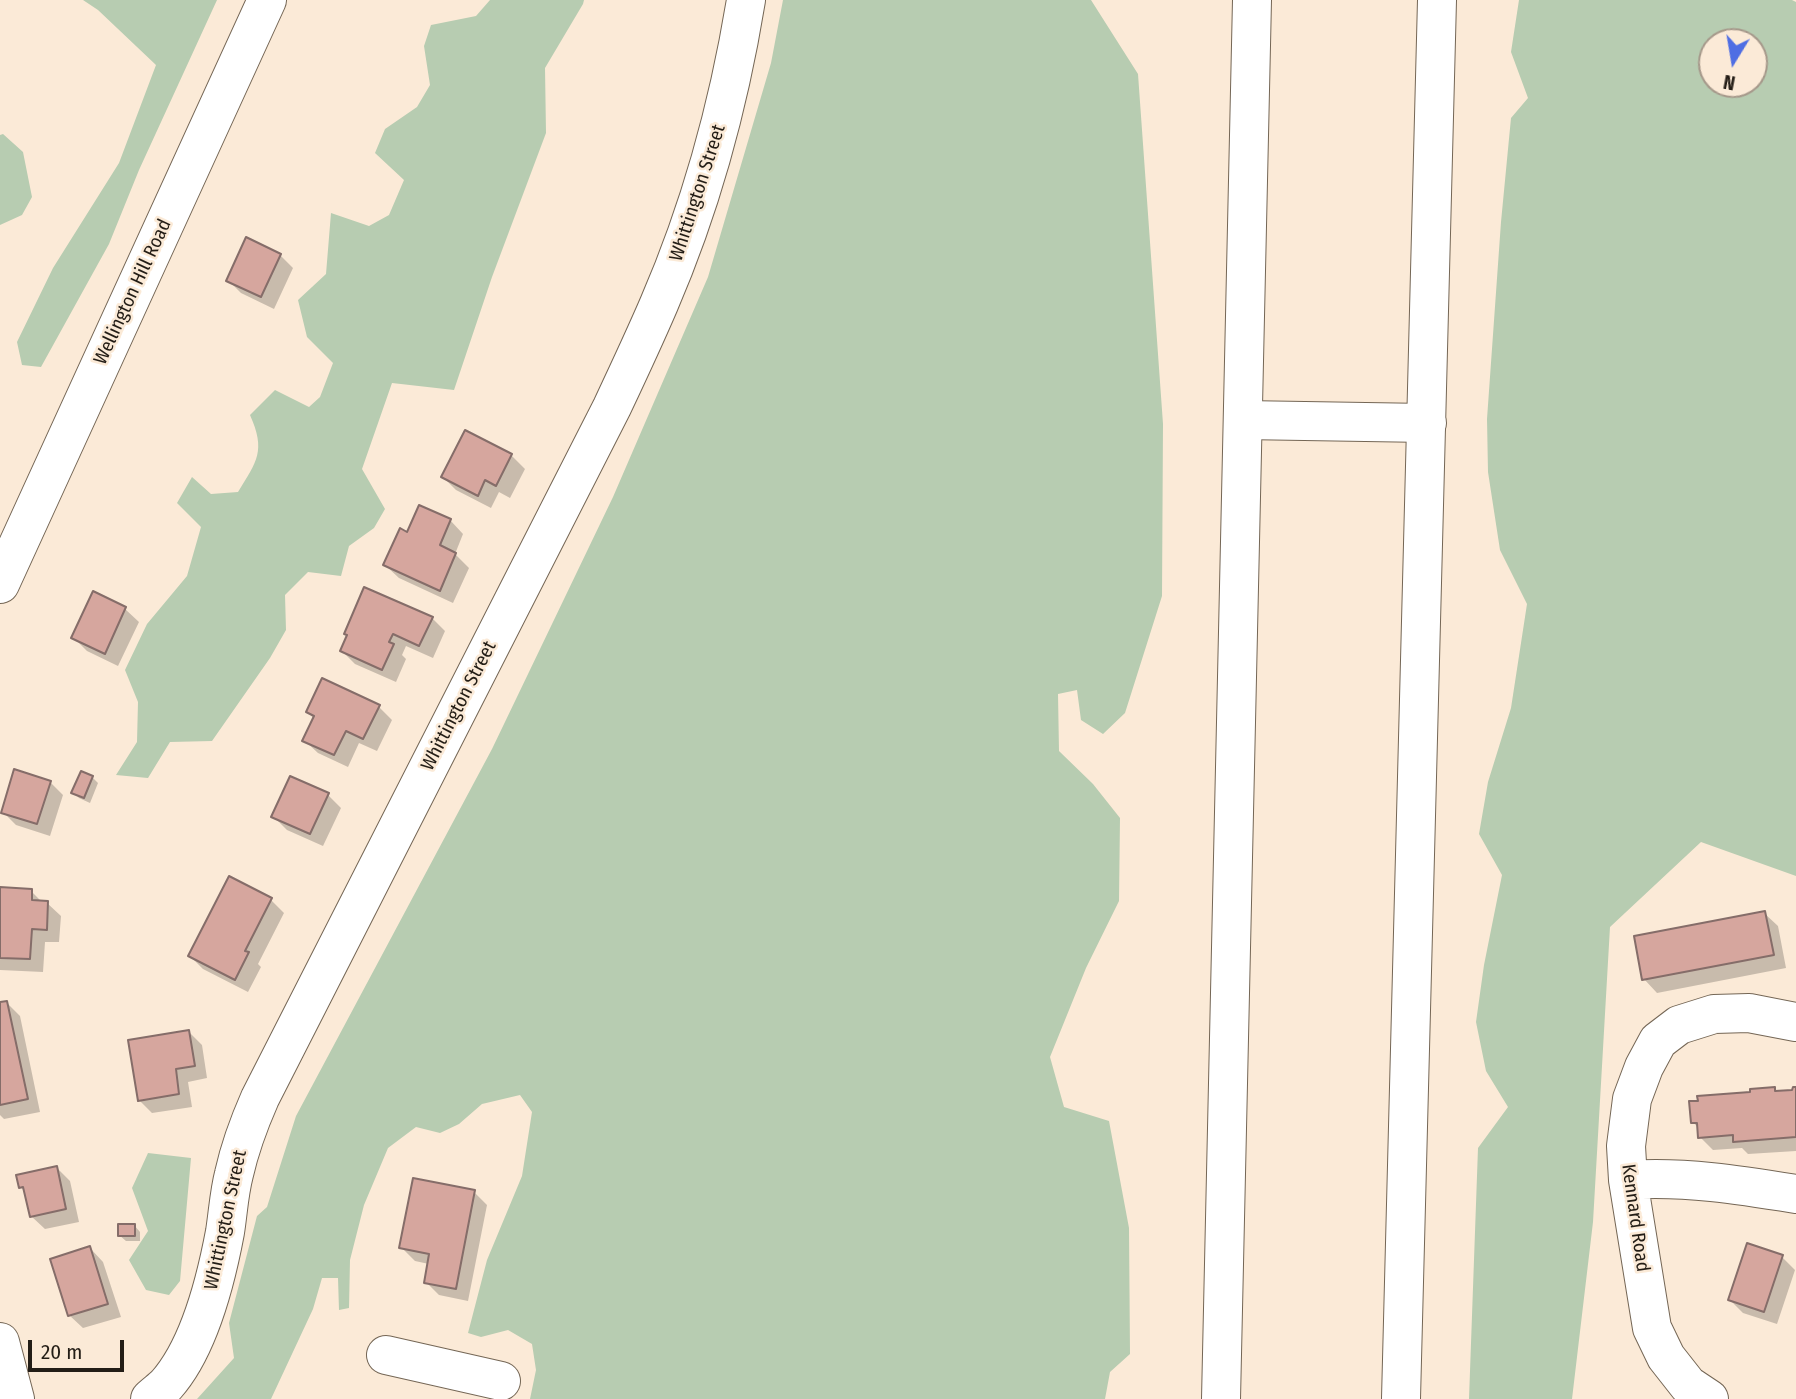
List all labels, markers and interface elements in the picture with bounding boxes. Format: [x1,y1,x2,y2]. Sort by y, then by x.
north arrow [1698,28,1768,98]
text: N [1722,70,1737,95]
street label: Whittington Street [665,122,731,264]
street label: Wellington Hill Road [89,216,177,368]
street label: Whittington Street [417,637,501,775]
street label: Whittington Street [200,1148,252,1292]
street label: Kennard Road [1616,1163,1654,1273]
scale bar [32,1326,128,1370]
text: 20 m [41,1339,82,1365]

